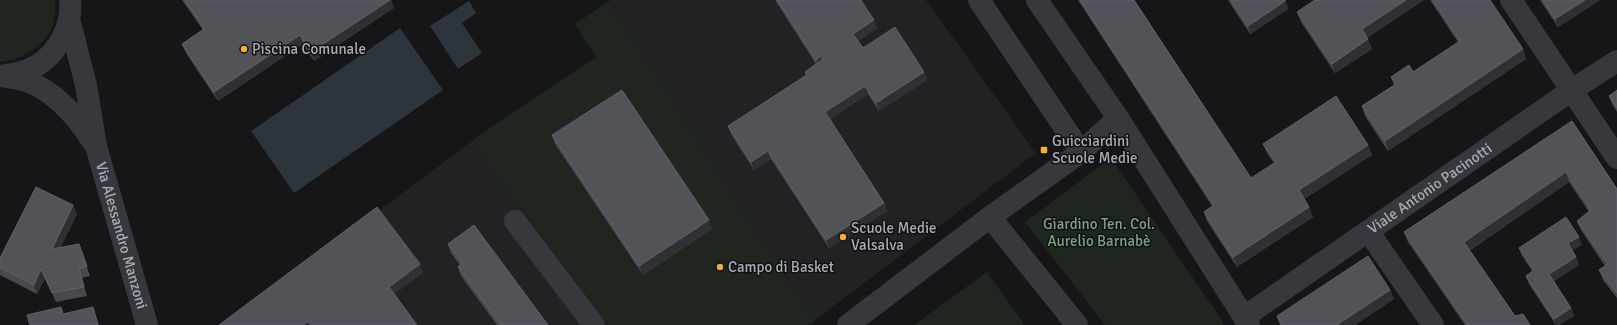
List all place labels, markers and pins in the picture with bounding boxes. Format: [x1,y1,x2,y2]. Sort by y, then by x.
place label: Piscina Comunale [252,40,366,58]
marker: Piscina Comunale [239,44,249,54]
place label: Guicciardini Scuole Medie [1052,132,1138,167]
marker: Guicciardini Scuole Medie [1039,145,1049,155]
place label: Scuole Medie Valsalva [851,219,937,254]
marker: Scuole Medie Valsalva [838,232,848,242]
place label: Campo di Basket [728,258,834,276]
marker: Campo di Basket [715,262,725,272]

